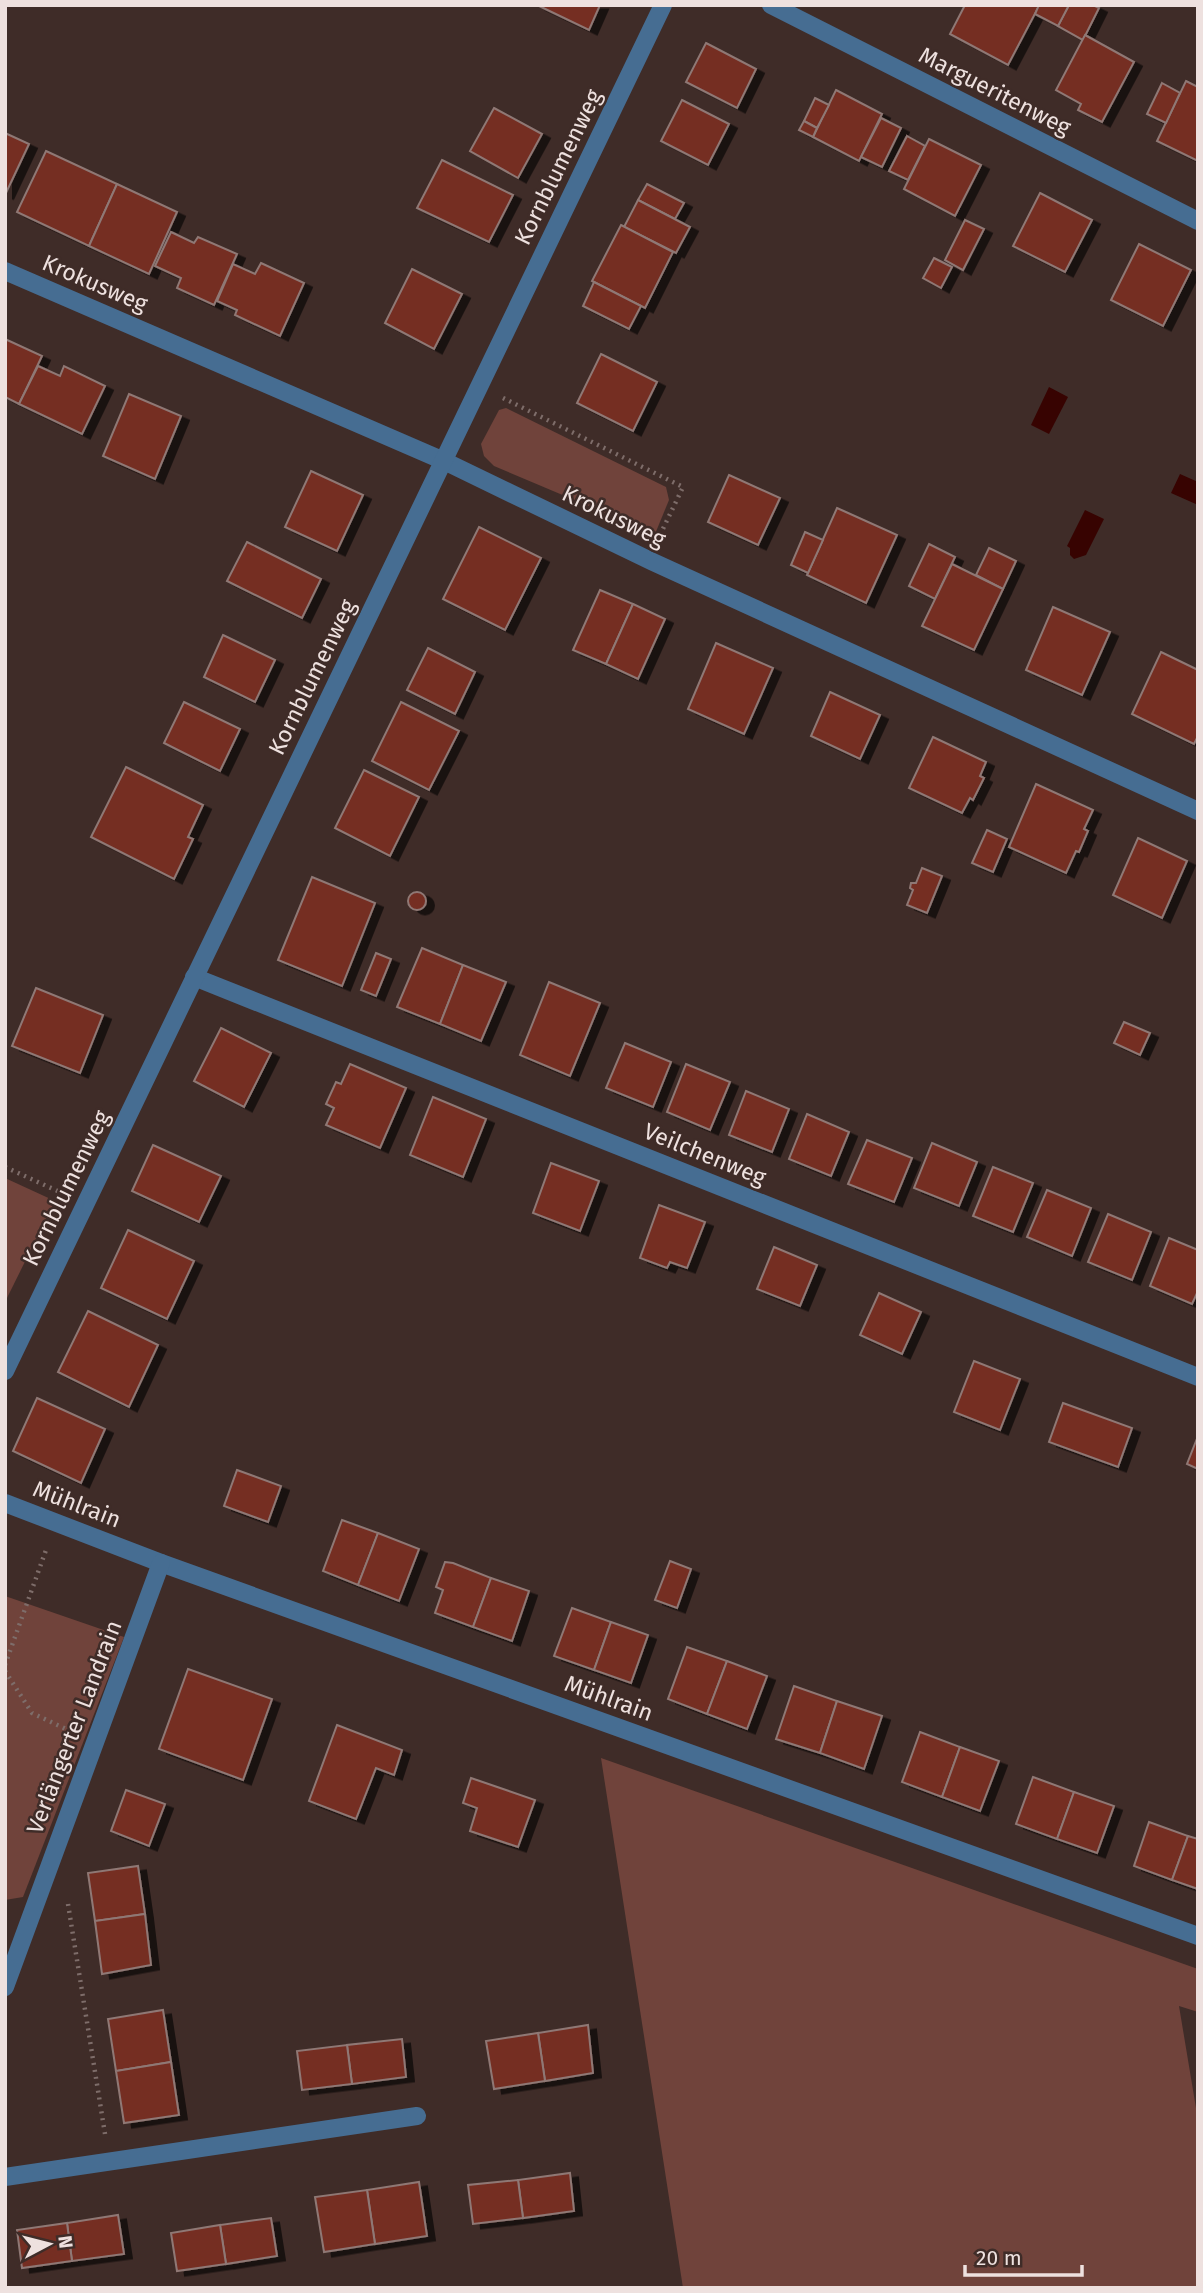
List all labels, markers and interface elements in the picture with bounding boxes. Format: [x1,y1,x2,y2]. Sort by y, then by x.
street label: Margueritenweg [914,41,1076,141]
street label: Kornblumenweg [508,85,608,249]
street label: Krokusweg [38,248,152,318]
street label: Krokusweg [558,479,670,553]
street label: Kornblumenweg [262,595,362,759]
street label: Kornblumenweg [16,1106,116,1270]
street label: Veilchenweg [640,1117,770,1191]
street label: Mühlrain [29,1474,125,1534]
street label: Verlängerter Landrain [20,1616,128,1838]
street label: Mühlrain [561,1669,657,1727]
north arrow [14,2209,84,2279]
text: N [53,2234,78,2250]
scale bar [965,2234,1082,2278]
text: 20 m [976,2245,1022,2271]

